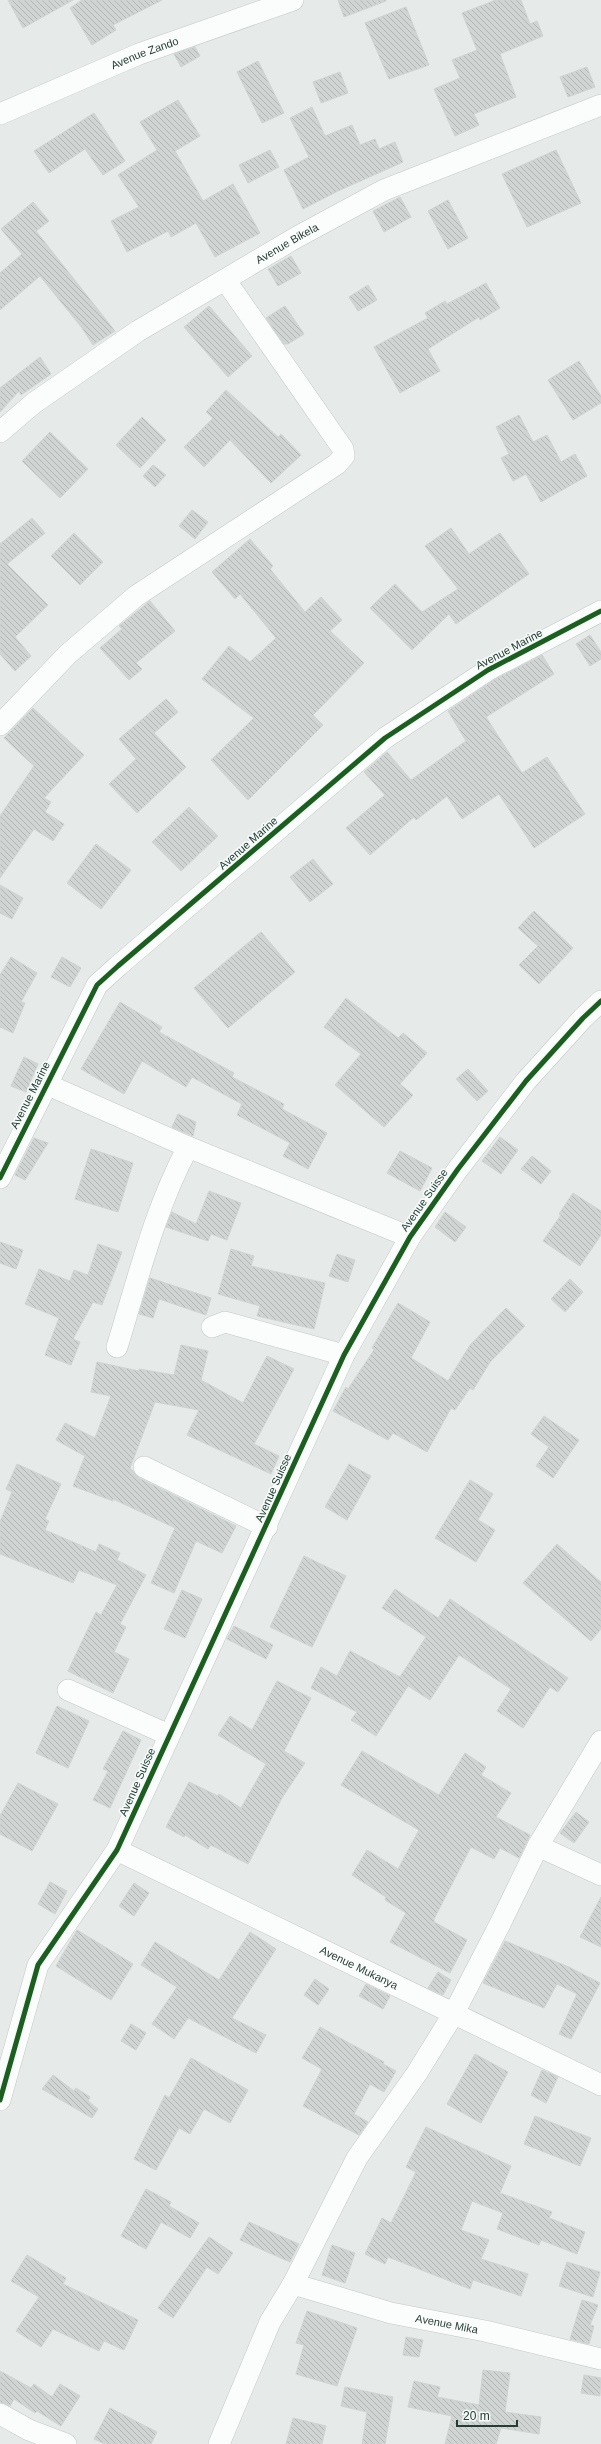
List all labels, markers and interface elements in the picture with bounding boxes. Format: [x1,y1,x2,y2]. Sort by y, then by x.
street label: Avenue Zando [109,35,180,71]
street label: Avenue Bikela [253,220,321,266]
street label: Avenue Marine [474,626,544,672]
street label: Avenue Marine [216,814,280,872]
street label: Avenue Marine [8,1059,52,1131]
street label: Avenue Suisse [398,1167,450,1233]
street label: Avenue Suisse [253,1452,293,1524]
street label: Avenue Suisse [117,1746,157,1818]
street label: Avenue Mukanya [318,1944,401,1992]
street label: Avenue Mika [414,2312,480,2336]
scale bar [457,2402,517,2428]
text: 20 m [463,2409,490,2423]

